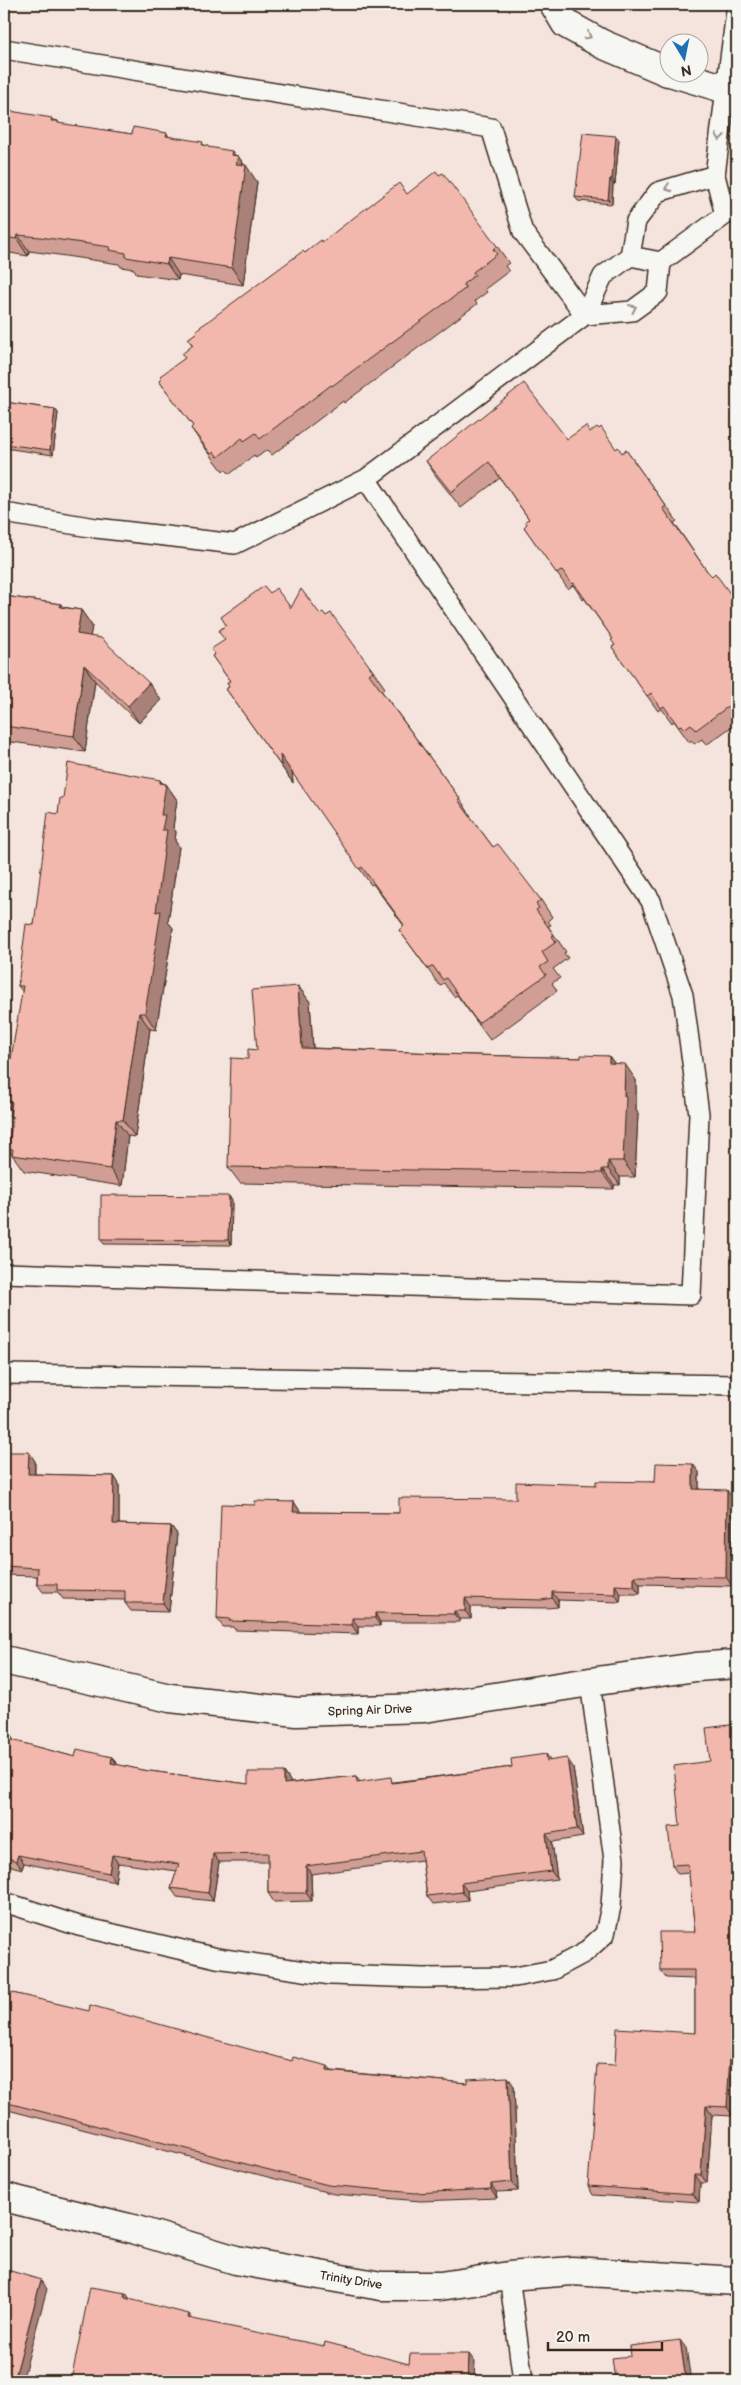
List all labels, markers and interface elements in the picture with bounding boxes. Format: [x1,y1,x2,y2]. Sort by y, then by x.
one-way arrow [583,30,592,40]
north arrow [658,32,708,82]
text: N [680,61,693,80]
one-way arrow [715,134,726,142]
one-way arrow [665,182,673,192]
one-way arrow [628,304,637,315]
street label: Spring Air Drive [328,1702,412,1719]
street label: Trinity Drive [319,2268,383,2293]
scale bar [548,2320,662,2352]
text: 20 m [556,2328,590,2347]

